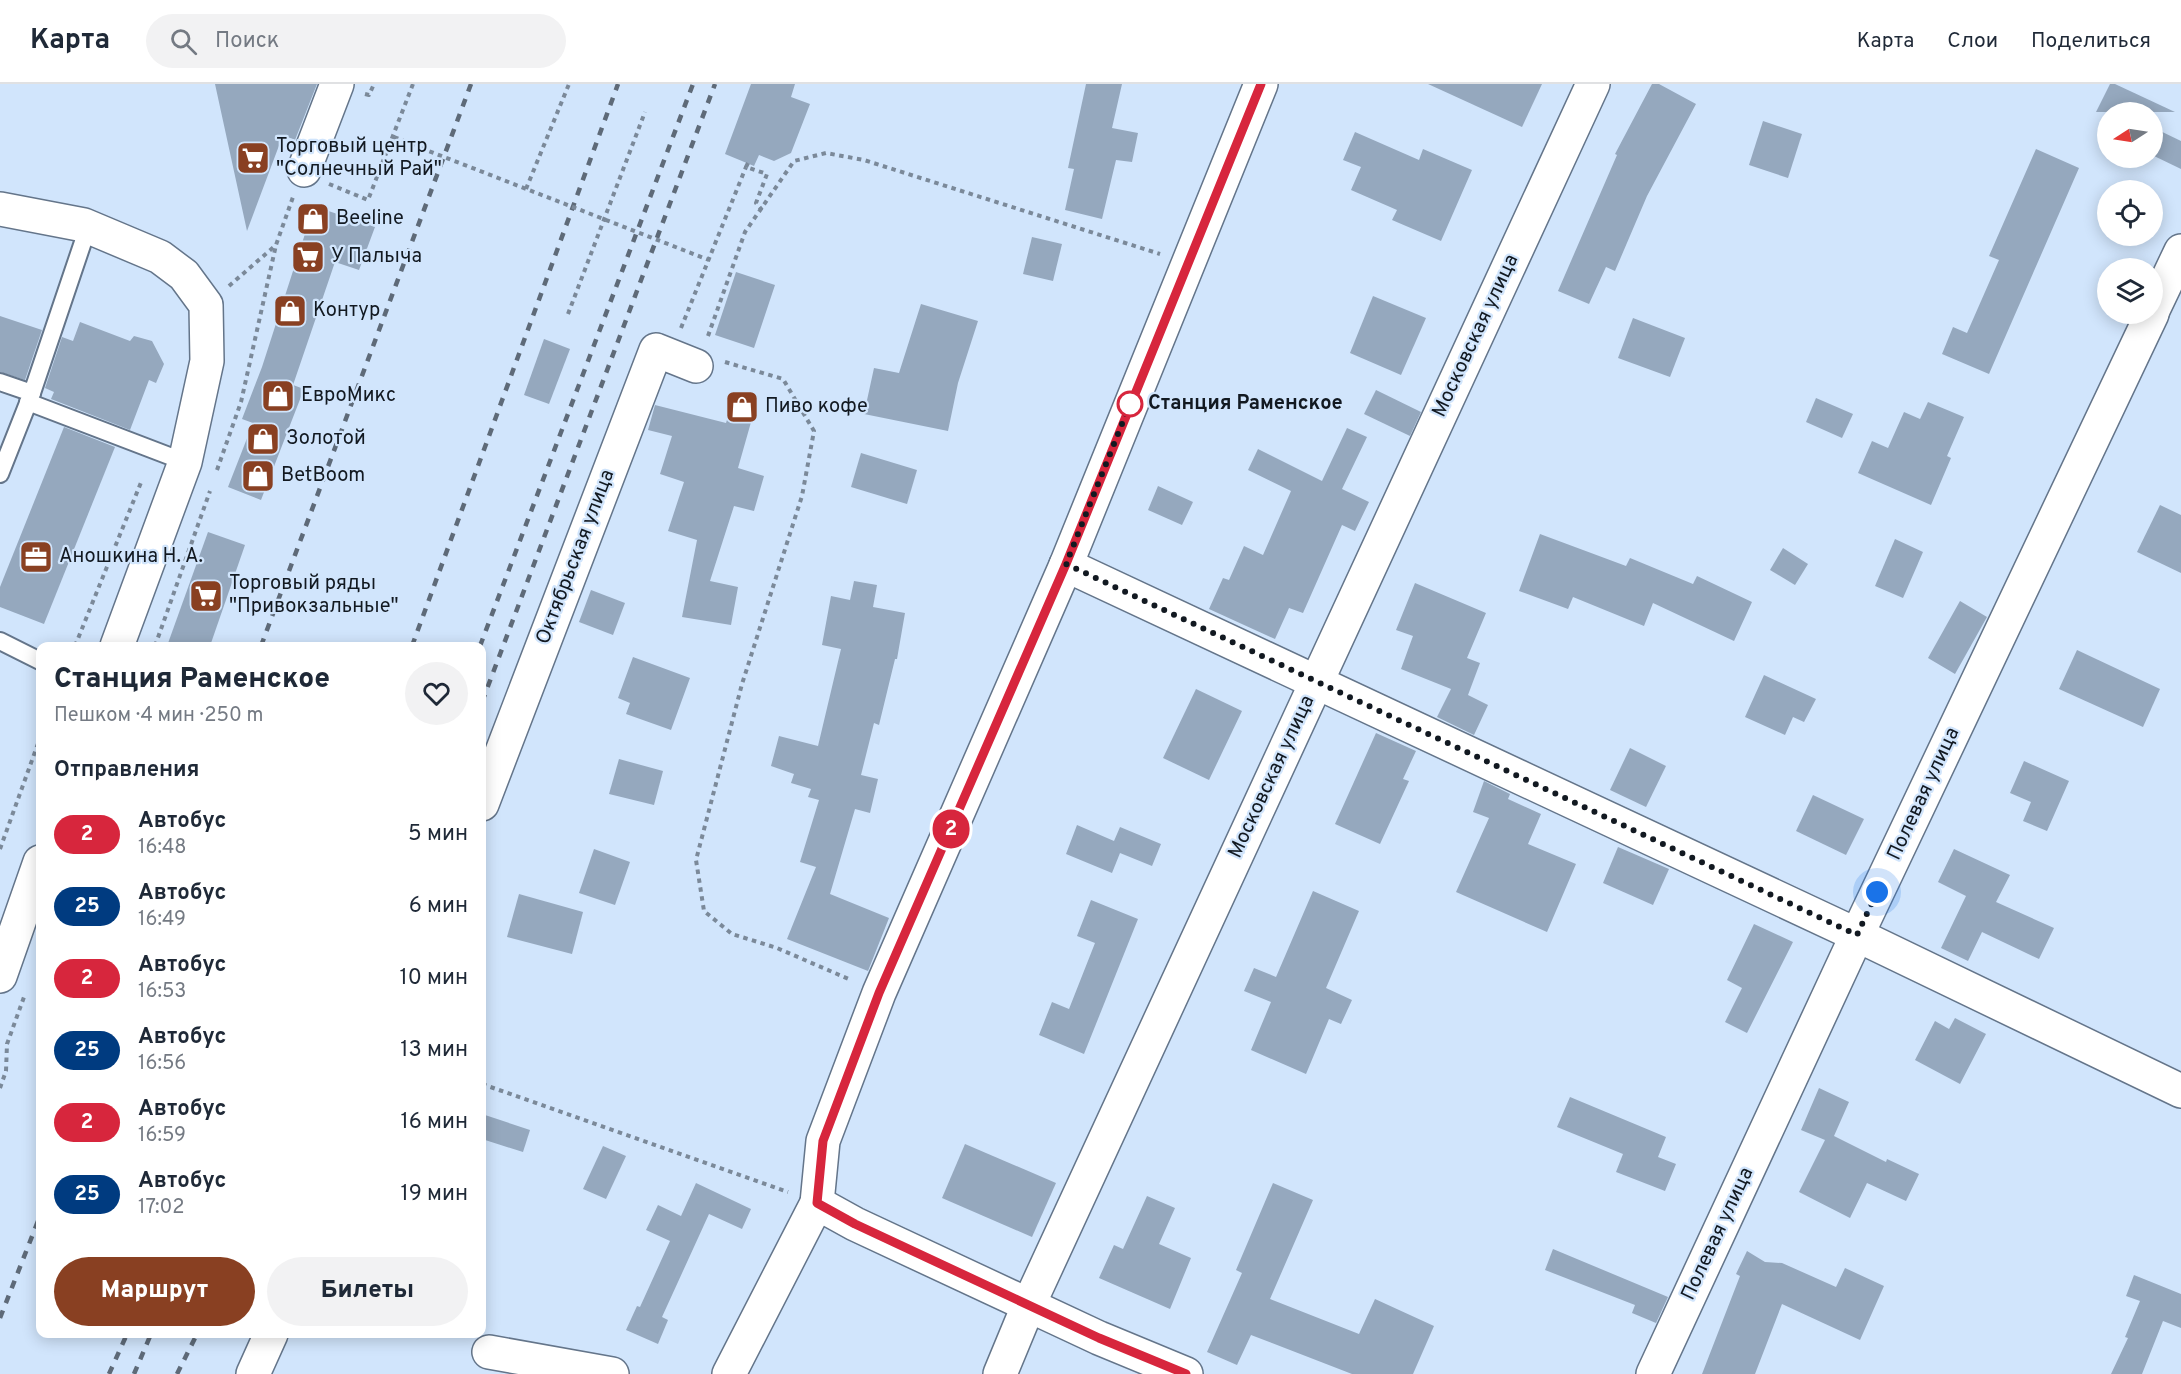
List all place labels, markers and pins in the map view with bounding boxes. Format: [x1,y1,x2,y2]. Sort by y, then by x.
place label: Торговый центр "Солнечный Рай" [276,134,442,183]
supermarket icon: Торговый центр "Солнечный Рай" [235,140,271,176]
shop icon: Beeline [295,201,331,237]
place label: Beeline [336,206,404,232]
supermarket icon: У Палыча [290,239,326,275]
place label: У Палыча [331,244,422,270]
shop icon: Контур [272,293,308,329]
place label: Контур [313,298,380,324]
shop icon: ЕвроМикс [260,378,296,414]
place label: ЕвроМикс [301,383,396,409]
shop icon: Пиво кофе [724,389,760,425]
marker: Станция Раменское [1117,391,1143,417]
place label: Станция Раменское [1148,391,1343,417]
place label: Пиво кофе [765,394,868,420]
shop icon: Золотой [245,421,281,457]
place label: Золотой [286,426,366,452]
shop icon: BetBoom [240,458,276,494]
place label: BetBoom [281,463,365,489]
office icon: Аношкина Н. А. [18,539,54,575]
place label: Аношкина Н. А. [59,544,203,570]
place label: Торговый ряды "Привокзальные" [229,571,399,620]
supermarket icon: Торговый ряды "Привокзальные" [188,578,224,614]

